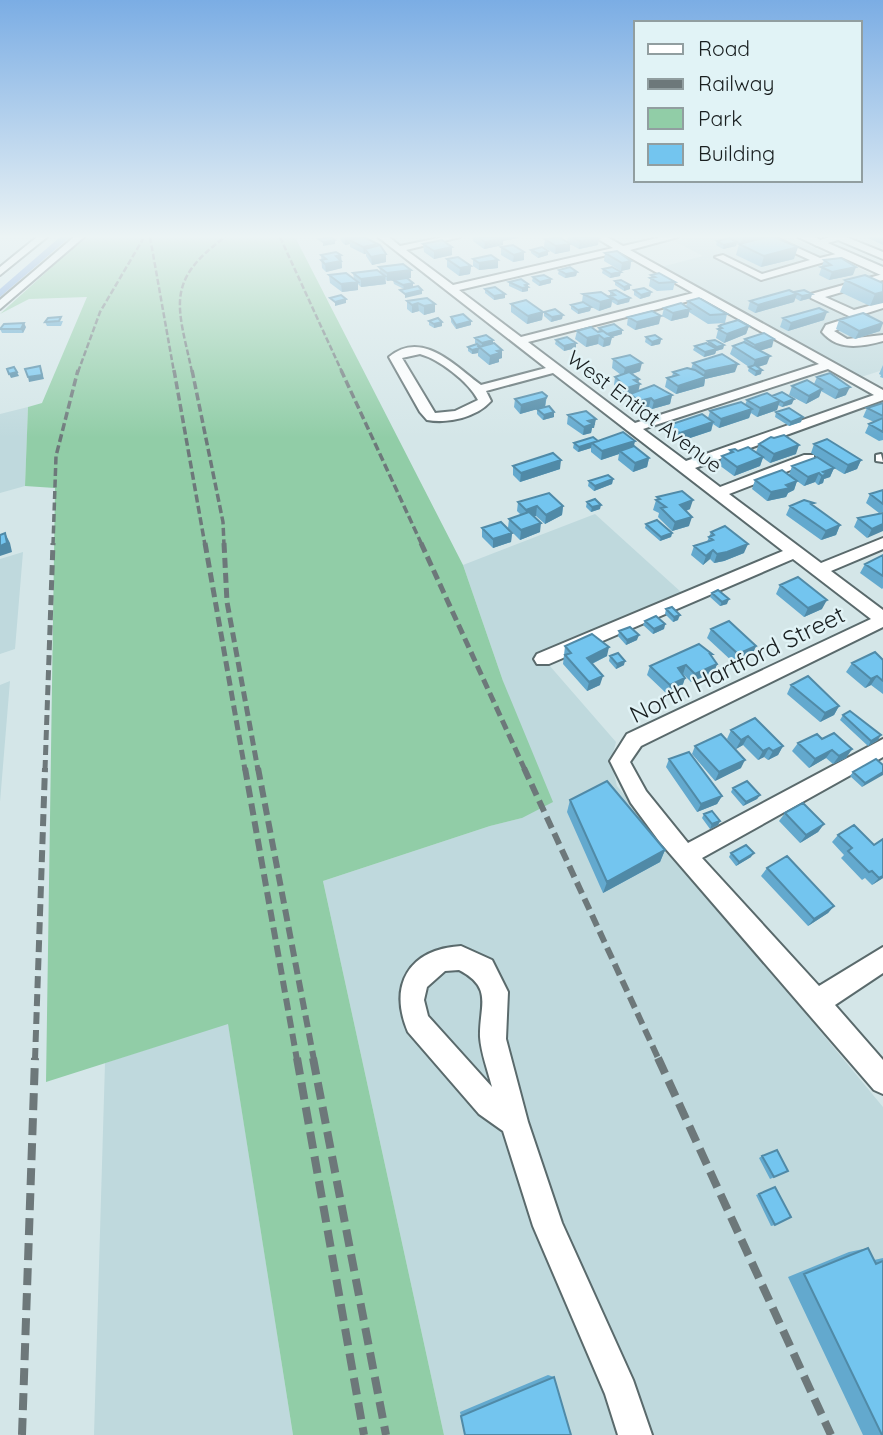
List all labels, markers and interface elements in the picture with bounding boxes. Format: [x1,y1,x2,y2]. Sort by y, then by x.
legend [634,21,862,182]
text: Road [698,35,750,61]
text: Railway [698,70,774,96]
text: Park [698,105,742,131]
text: Building [698,140,775,166]
street label: West Entiat Avenue [562,344,728,478]
street label: North Hartford Street [624,599,850,729]

